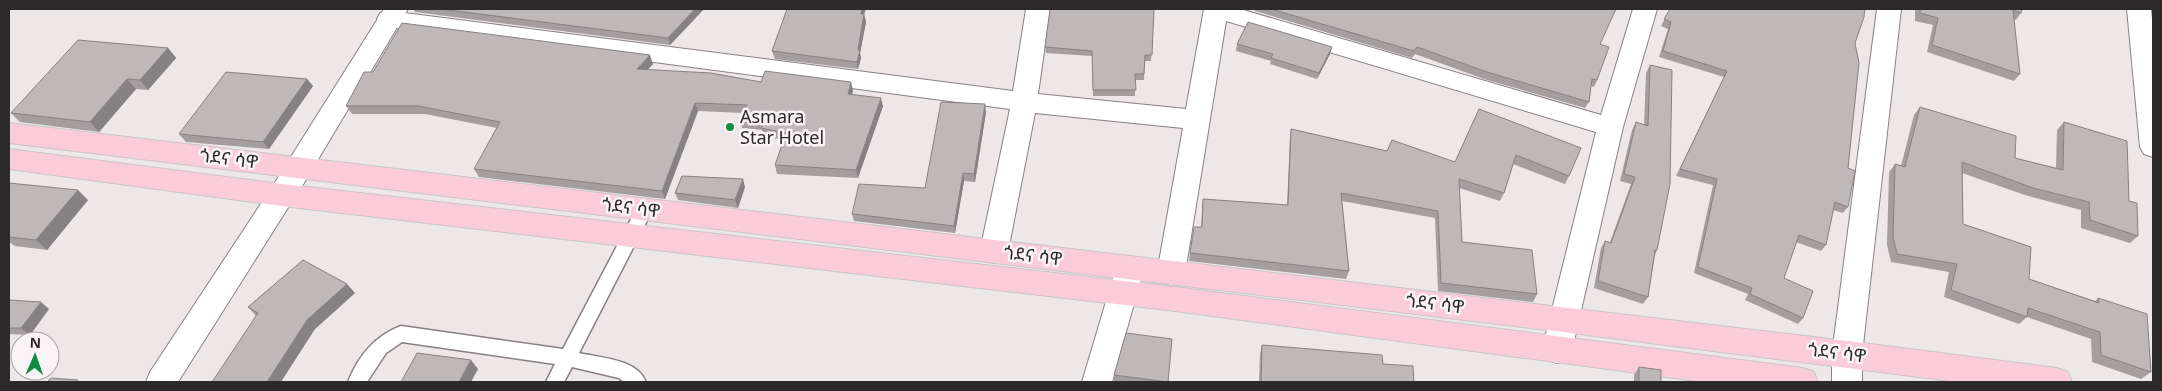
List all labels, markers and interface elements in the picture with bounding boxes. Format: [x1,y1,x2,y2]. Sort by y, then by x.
place label: Asmara Star Hotel [740,104,824,149]
marker: Asmara Star Hotel [724,121,736,133]
street label: ጎደና ሳዋ [199,143,260,173]
street label: ጎደና ሳዋ [601,192,662,222]
street label: ጎደና ሳዋ [1003,240,1064,270]
street label: ጎደና ሳዋ [1405,288,1466,318]
north arrow [10,331,60,381]
text: N [29,333,41,352]
street label: ጎደና ሳዋ [1807,337,1868,367]

